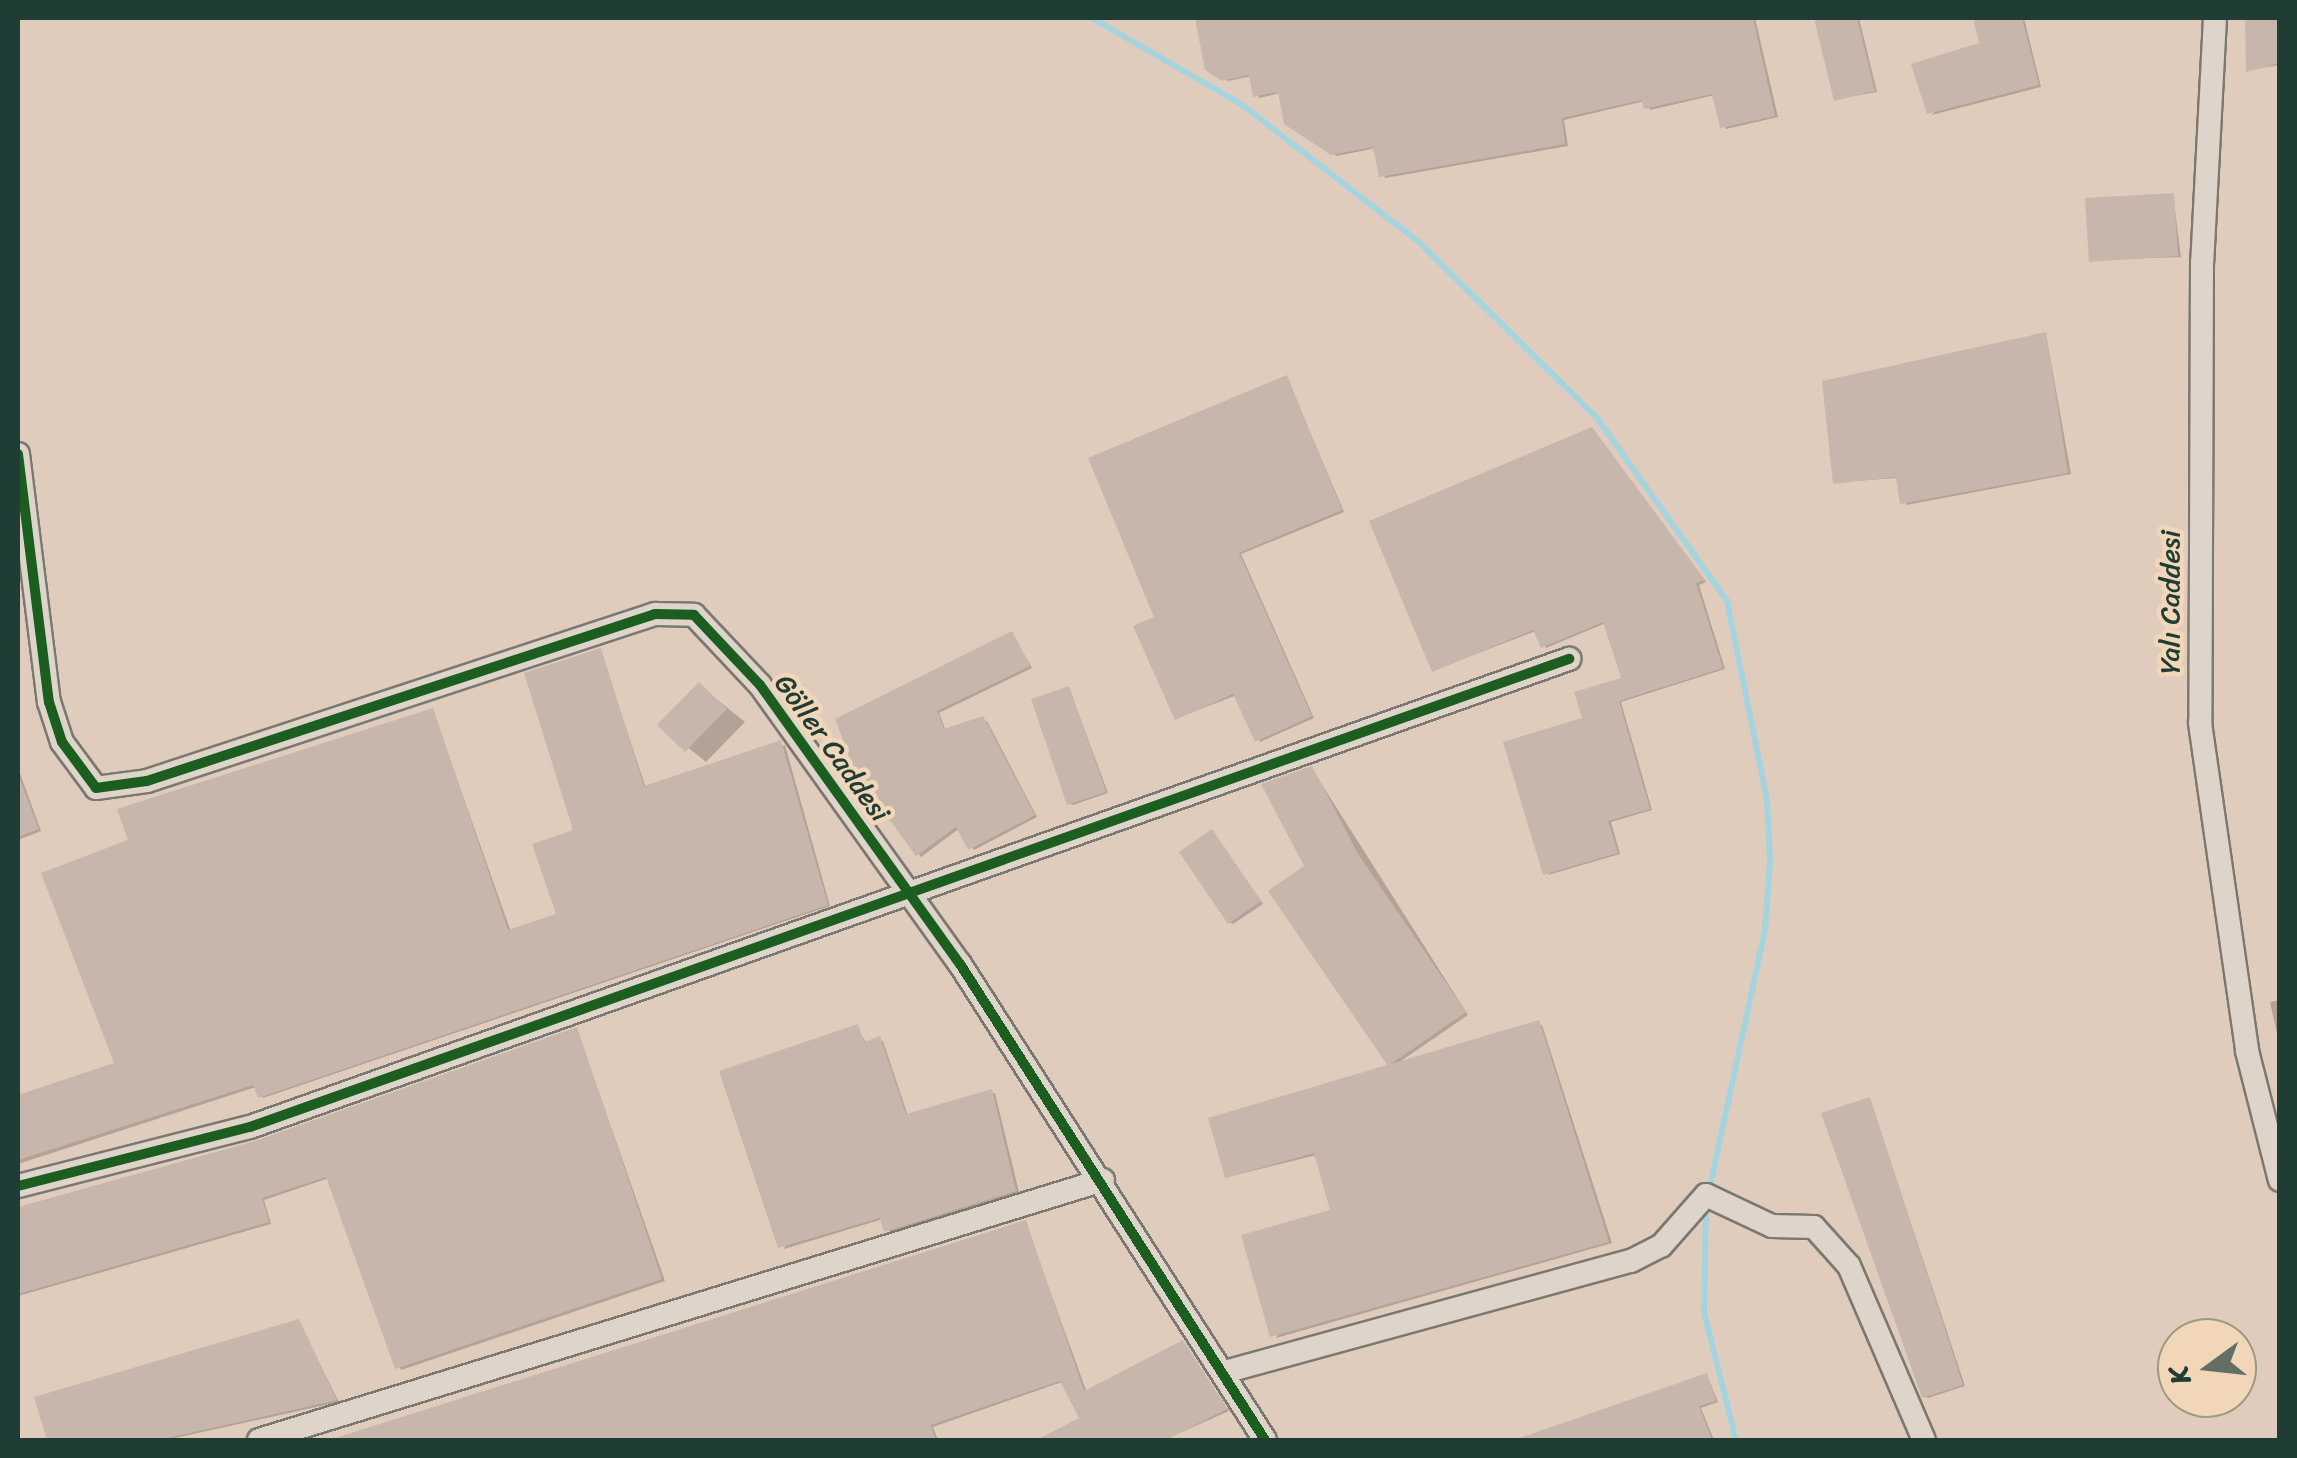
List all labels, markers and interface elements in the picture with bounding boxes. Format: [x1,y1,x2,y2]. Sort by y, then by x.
street label: Yalı Caddesi [2153,530,2187,674]
street label: Göller Caddesi [767,667,897,829]
north arrow [2157,1318,2257,1418]
text: K [2154,1361,2205,1390]

